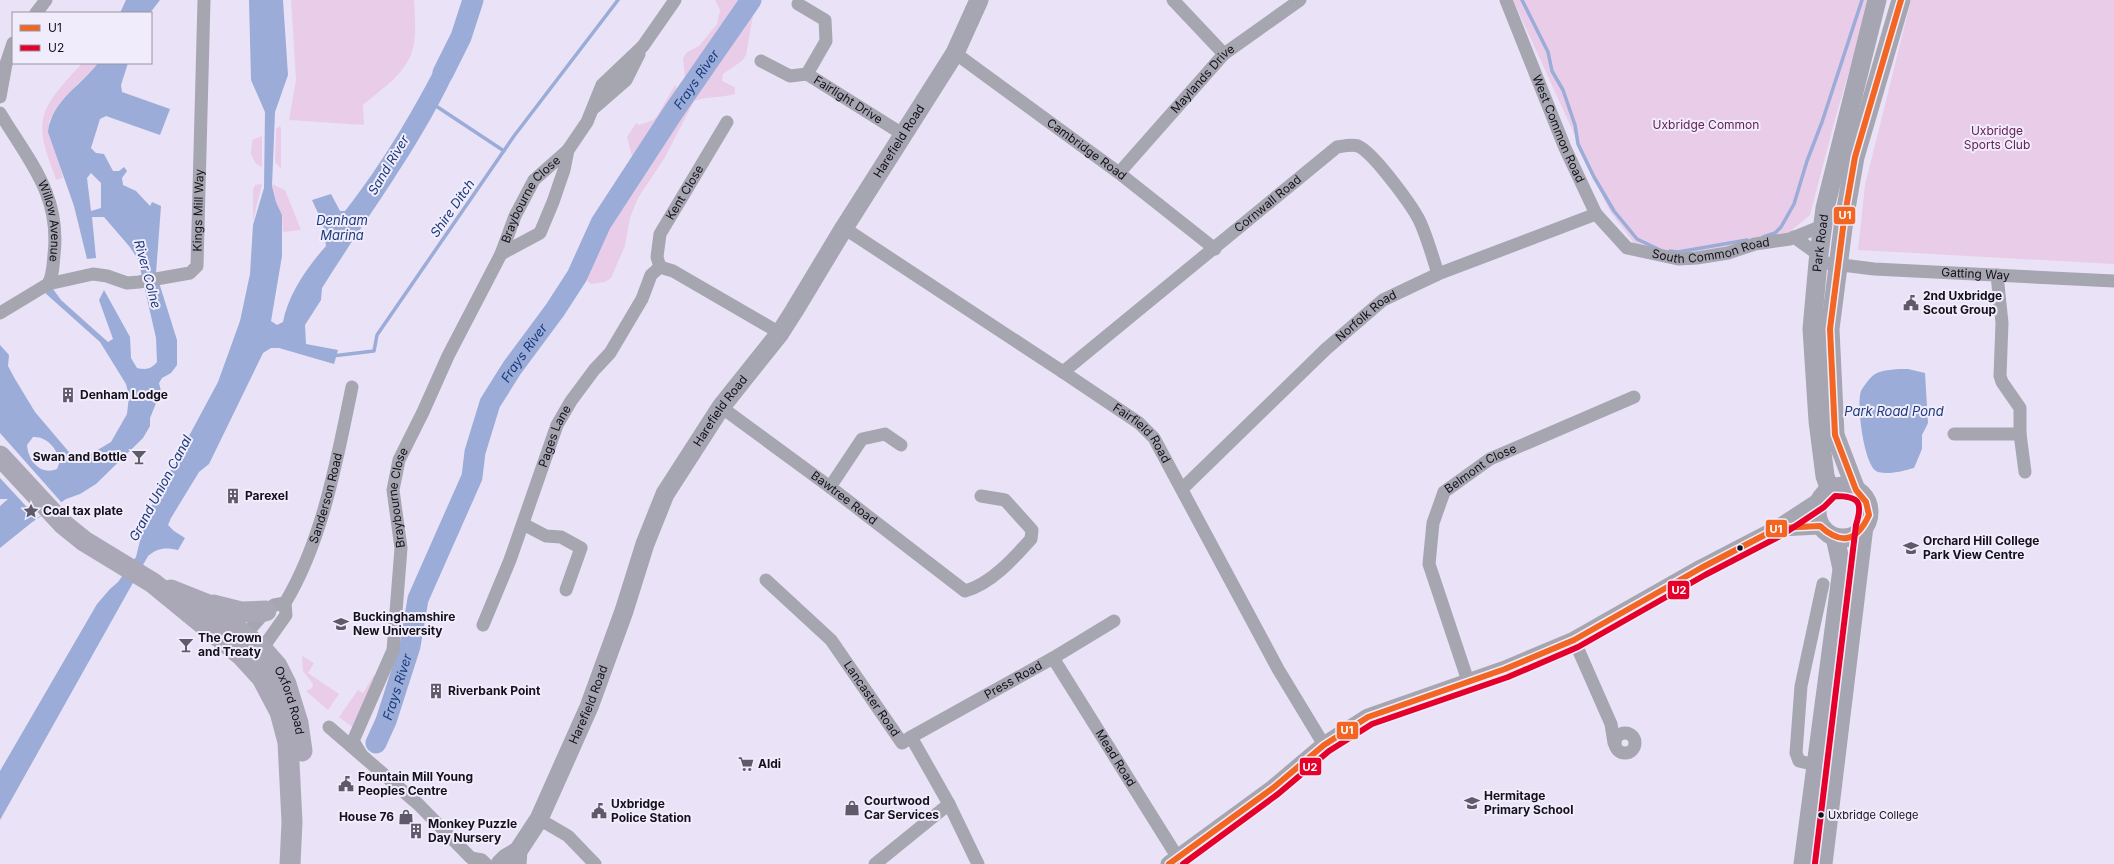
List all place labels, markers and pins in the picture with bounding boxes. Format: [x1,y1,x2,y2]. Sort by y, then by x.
place label: 2nd Uxbridge Scout Group [1923,288,2002,317]
public building icon: 2nd Uxbridge Scout Group [1902,294,1920,312]
building icon: Denham Lodge [59,386,77,404]
place label: Denham Lodge [80,387,168,402]
bar icon: Swan and Bottle [130,448,148,466]
place label: Swan and Bottle [33,449,127,464]
building icon: Parexel [224,487,242,505]
place label: Parexel [245,488,288,503]
place icon: Coal tax plate [22,502,40,520]
place label: Coal tax plate [43,503,123,518]
place label: Orchard Hill College Park View Centre [1923,533,2040,562]
school or university icon: Orchard Hill College Park View Centre [1902,539,1920,557]
unlabelled marker [1735,543,1745,553]
place label: Buckinghamshire New University [353,609,455,638]
school or university icon: Buckinghamshire New University [332,615,350,633]
place label: The Crown and Treaty [198,630,262,659]
bar icon: The Crown and Treaty [177,636,195,654]
building icon: Riverbank Point [427,682,445,700]
place label: Riverbank Point [448,683,541,698]
supermarket icon: Aldi [737,755,755,773]
place label: Aldi [758,756,781,771]
place label: Fountain Mill Young Peoples Centre [358,769,473,798]
public building icon: Fountain Mill Young Peoples Centre [337,775,355,793]
place label: Hermitage Primary School [1484,788,1573,817]
place label: Courtwood Car Services [864,793,939,822]
school or university icon: Hermitage Primary School [1463,794,1481,812]
place label: Uxbridge Police Station [611,796,691,825]
shop icon: Courtwood Car Services [843,799,861,817]
public building icon: Uxbridge Police Station [590,802,608,820]
shop icon: House 76 [397,808,415,826]
place label: Uxbridge College [1828,808,1918,822]
place label: House 76 [339,809,394,824]
marker: Uxbridge College [1816,810,1826,820]
place label: Monkey Puzzle Day Nursery [428,816,517,845]
building icon: Monkey Puzzle Day Nursery [407,822,425,840]

